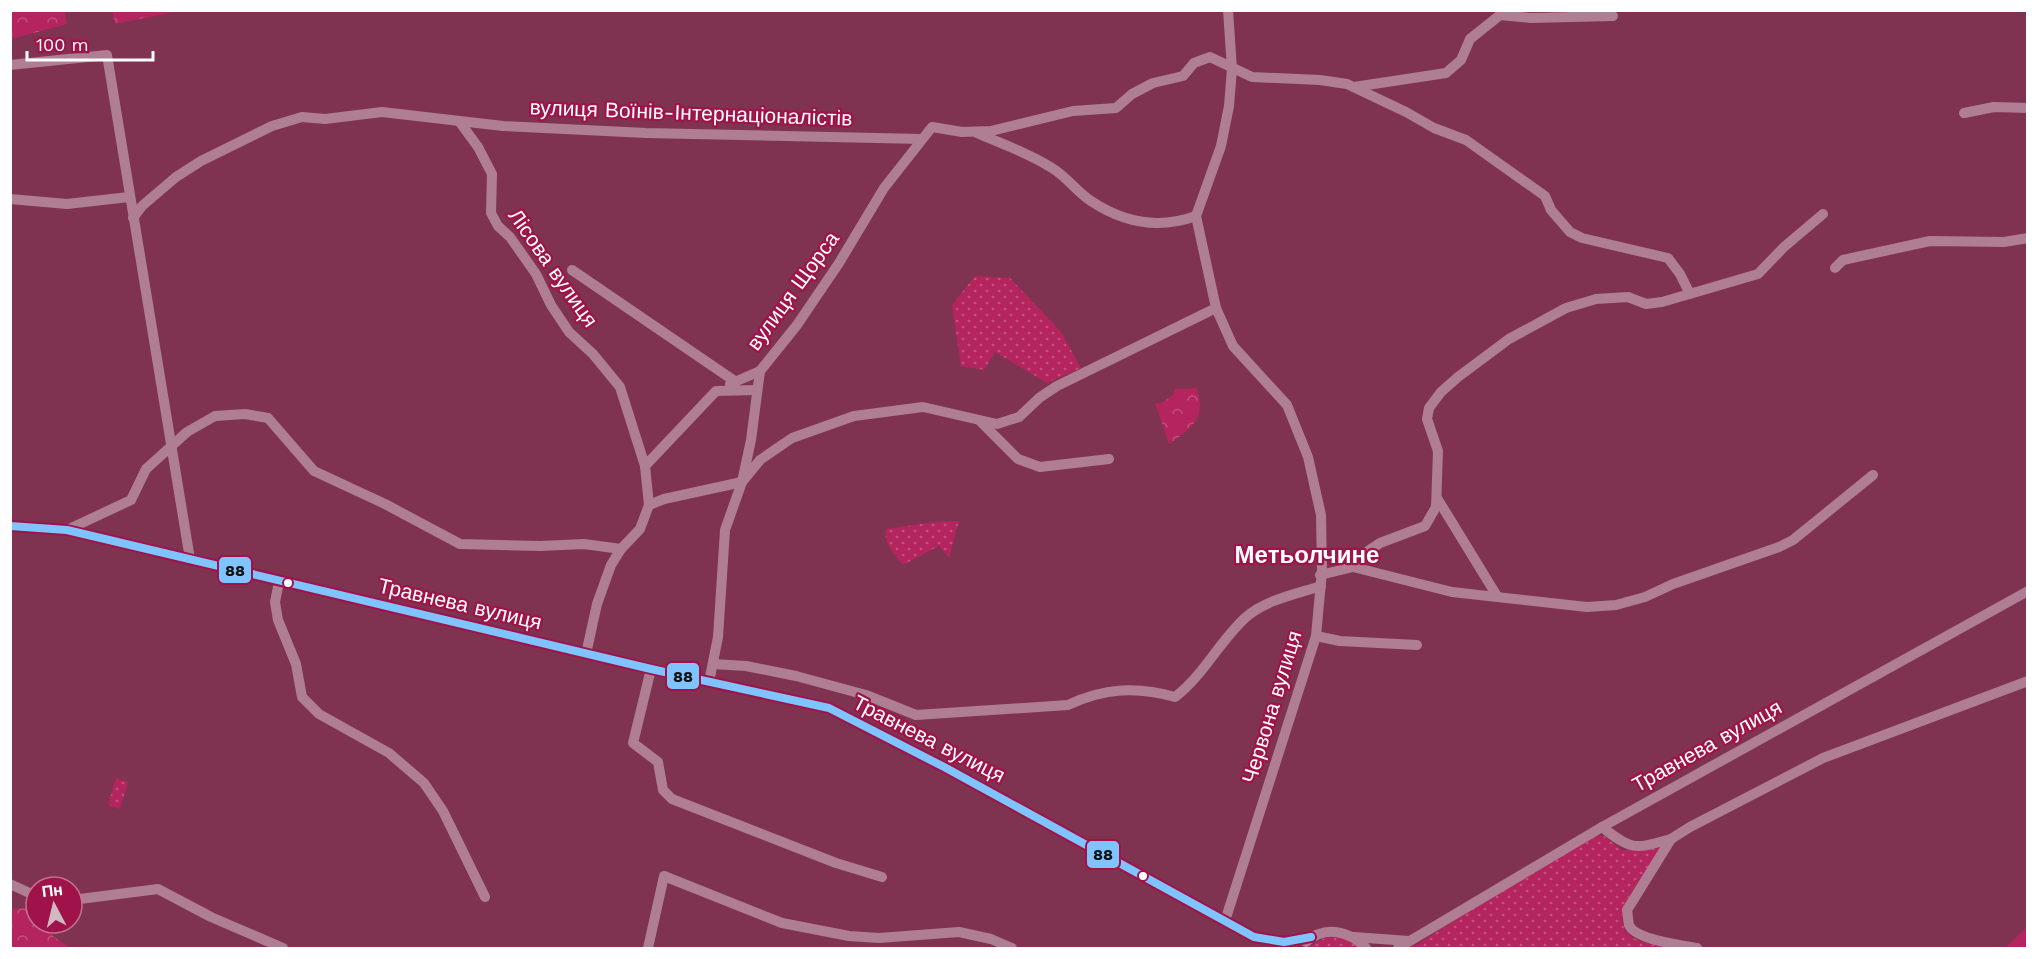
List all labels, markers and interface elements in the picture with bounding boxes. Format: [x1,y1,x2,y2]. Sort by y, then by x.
scale bar [27,24,153,62]
text: 100 m [36,34,89,55]
street label: вулиця Воїнів-Інтернаціоналістів [529,94,853,131]
street label: Лісова вулиця [503,204,603,332]
street label: вулиця Щорса [741,226,844,355]
district label: Метьолчине [1235,541,1379,569]
line badge: 88 [218,556,252,584]
text: 88 [225,561,245,580]
street label: Травнева вулиця [376,573,544,635]
unlabelled marker [282,577,294,589]
street label: Червона вулиця [1236,627,1307,786]
line badge: 88 [666,662,700,690]
text: 88 [673,667,693,686]
street label: Травнева вулиця [849,689,1009,788]
street label: Травнева вулиця [1628,694,1786,797]
line badge: 88 [1086,840,1120,869]
text: 88 [1093,845,1113,864]
unlabelled marker [1137,870,1149,882]
north arrow [24,875,84,935]
text: Пн [41,880,64,901]

